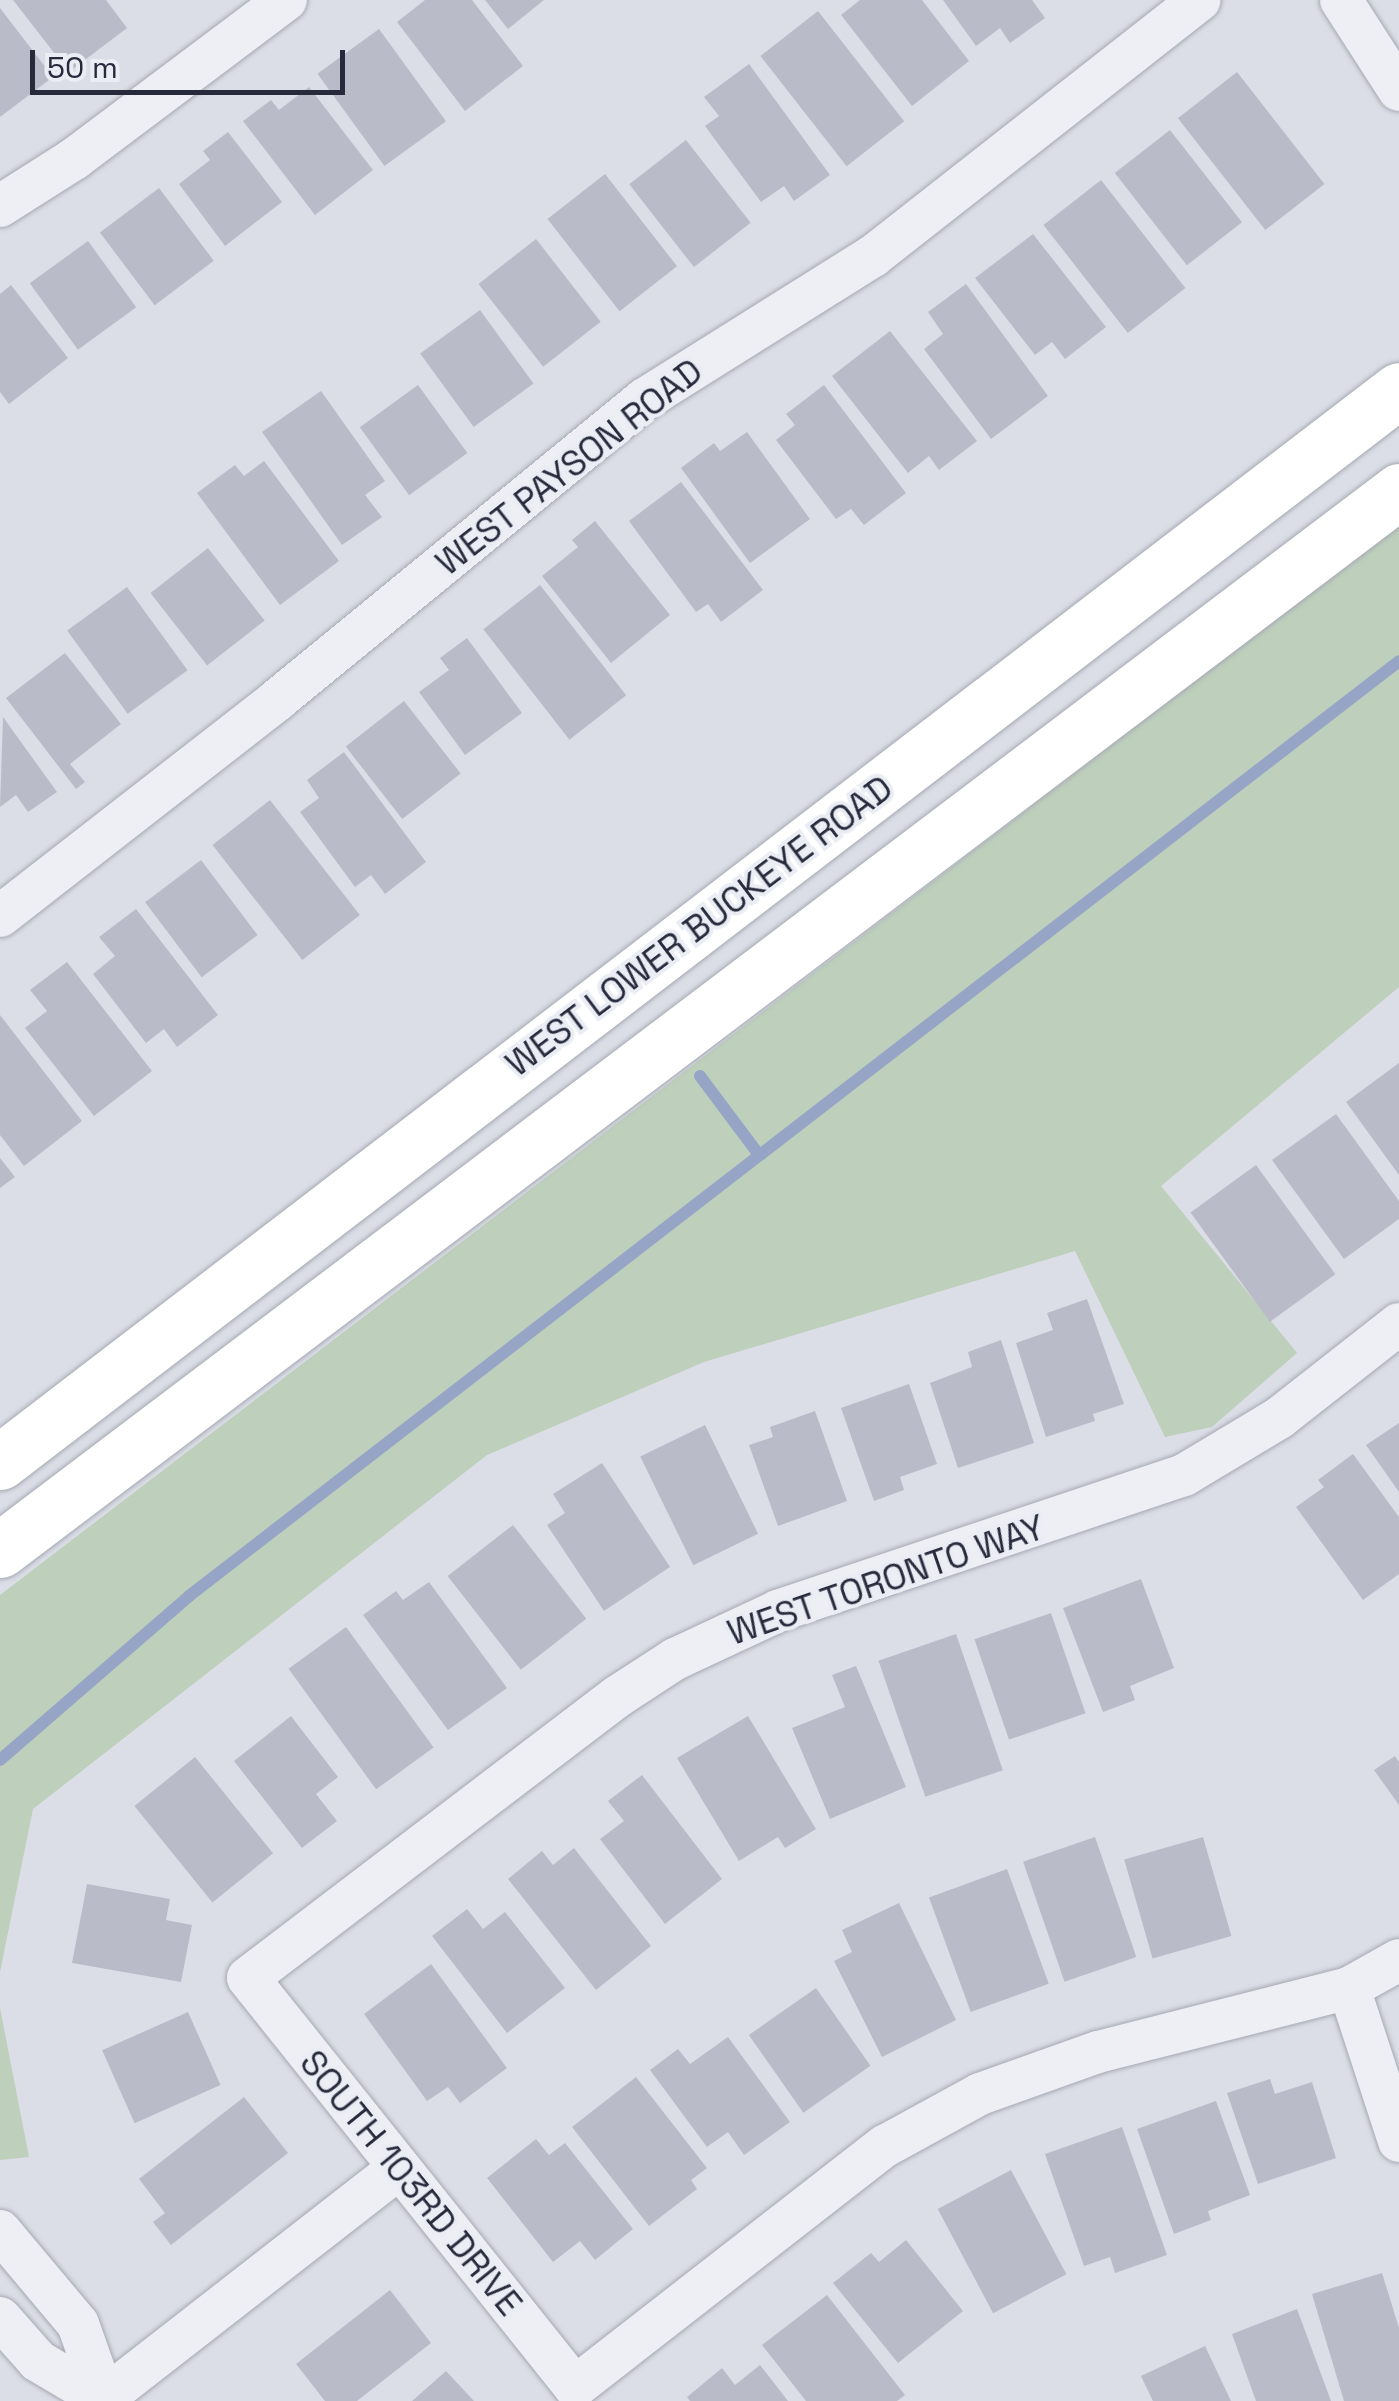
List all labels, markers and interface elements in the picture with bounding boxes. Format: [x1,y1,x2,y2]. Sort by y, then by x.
scale bar [35,30,350,92]
text: 50 m [47,48,118,87]
street label: WEST PAYSON ROAD [427,350,711,584]
street label: WEST LOWER BUCKEYE ROAD [497,767,901,1085]
street label: WEST TORONTO WAY [721,1506,1051,1654]
street label: SOUTH 103RD DRIVE [291,2042,531,2324]

